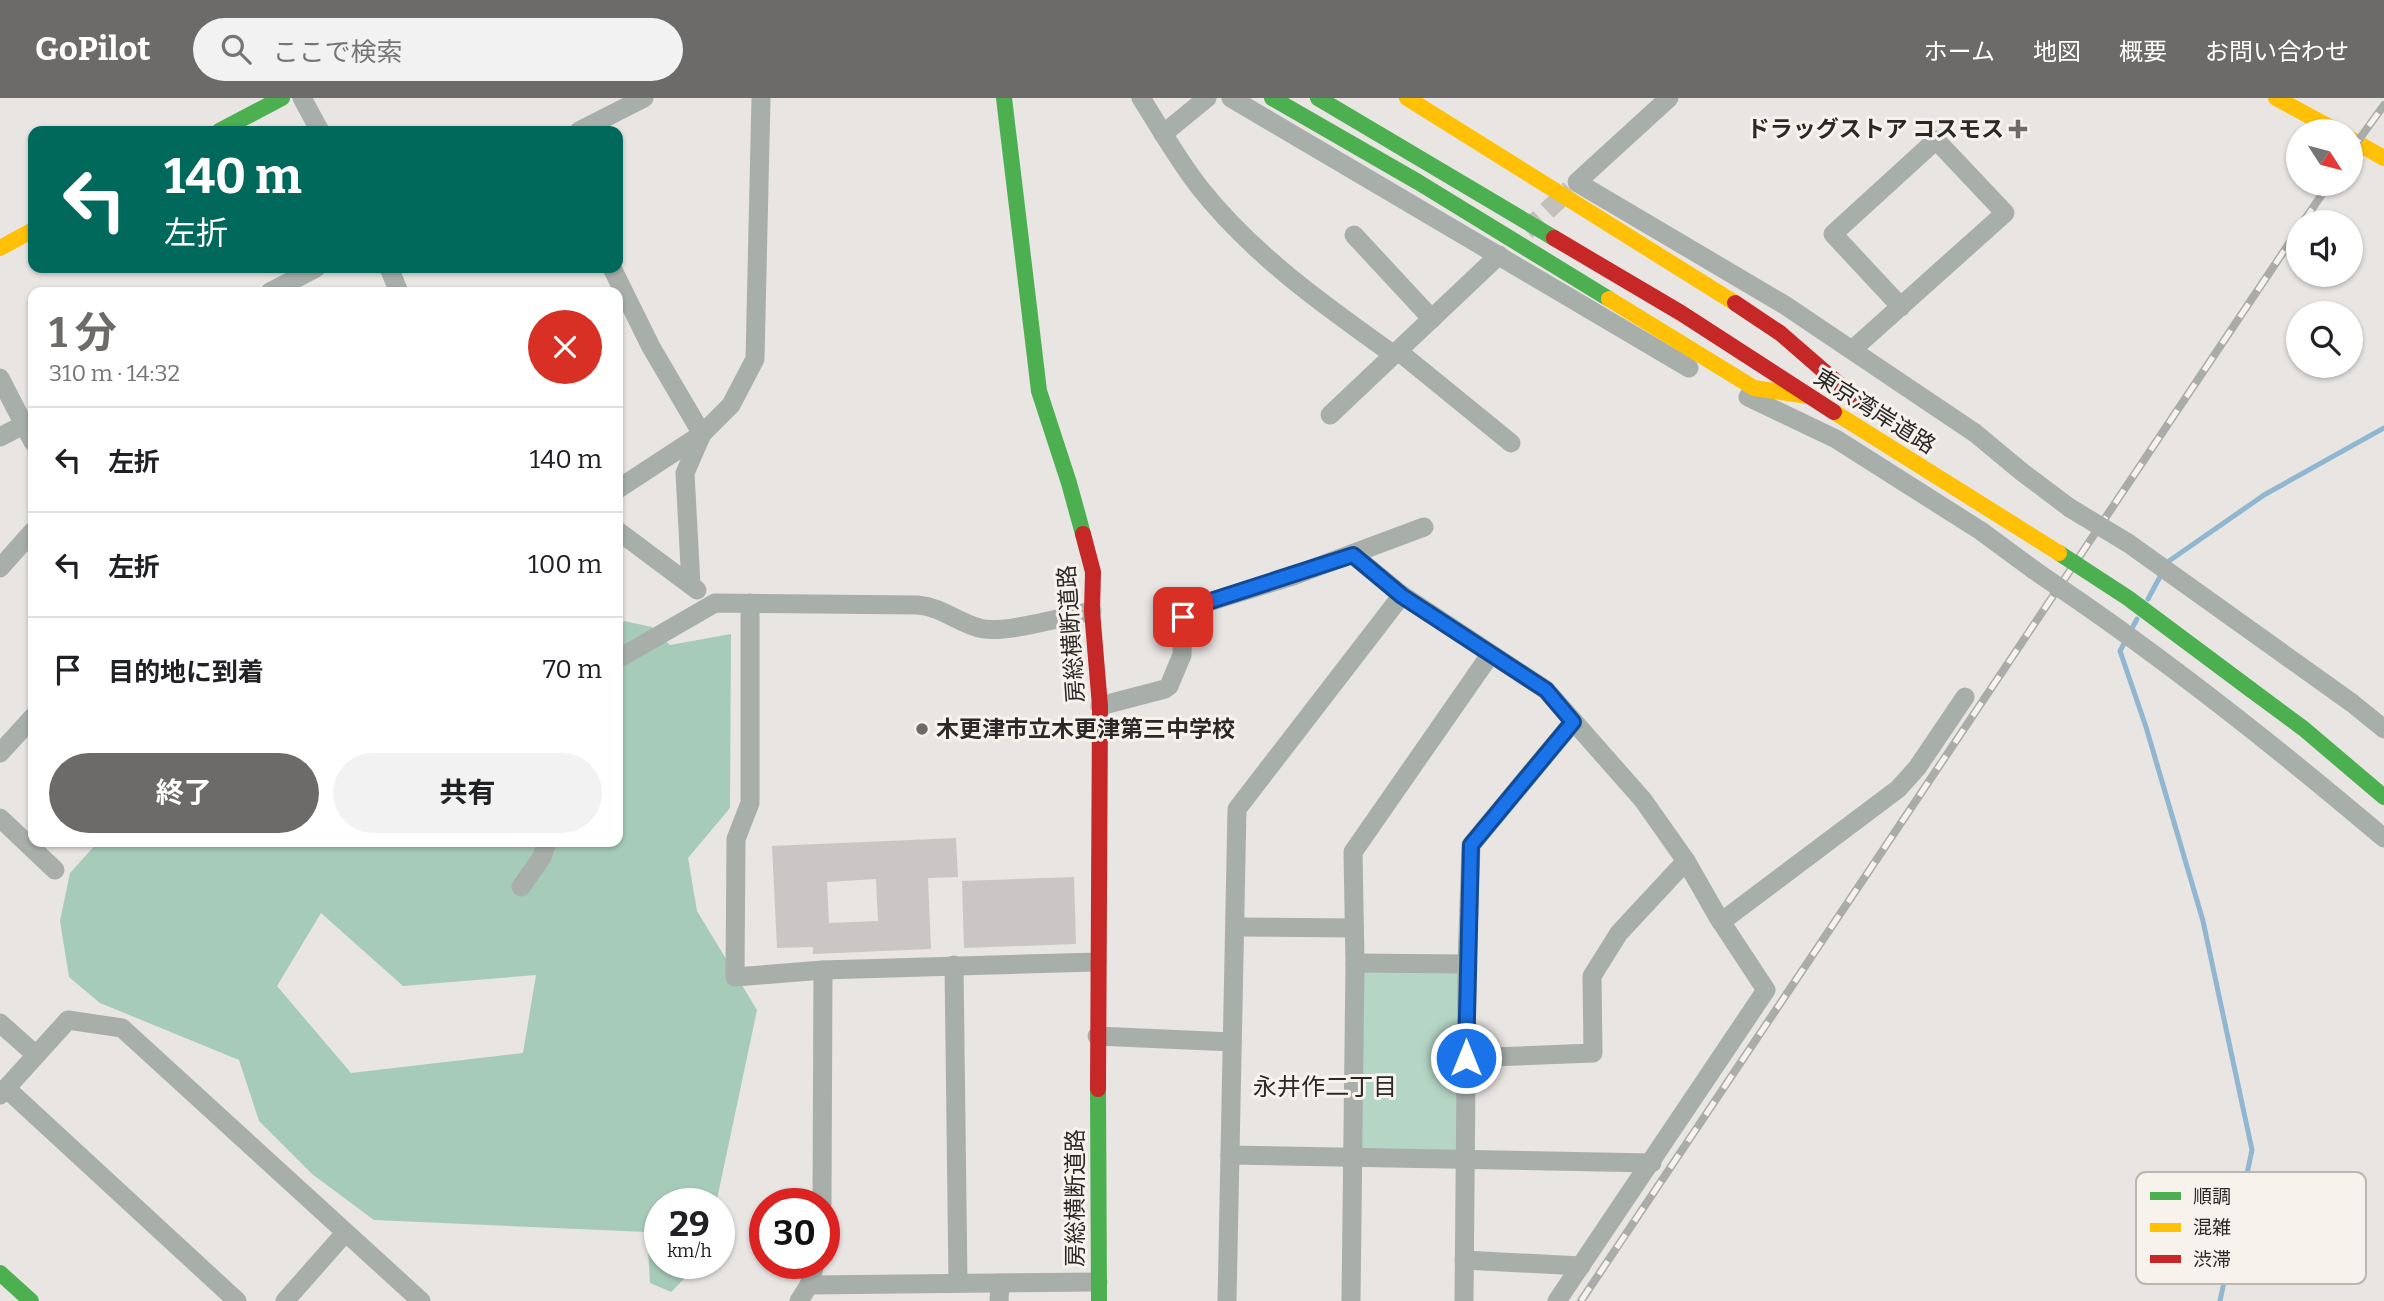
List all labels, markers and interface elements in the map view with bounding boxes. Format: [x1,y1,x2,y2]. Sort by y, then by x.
search box [193,18,683,81]
text: GoPilot [35,29,151,69]
icon: search [217,30,255,68]
text: ここで検索 [273,37,403,68]
text: ホーム [1924,38,1995,66]
text: 地図 [2033,38,2081,66]
text: 概要 [2119,38,2167,66]
text: お問い合わせ [2205,38,2349,66]
place label: ドラッグストア コスモス [1747,115,2004,143]
north arrow [2286,119,2362,196]
map controls [2286,119,2363,378]
marker: ドラッグストア コスモス [2010,121,2026,137]
text: 140 m [164,147,302,206]
icon: left [49,154,140,245]
button: sound [2286,210,2363,287]
text: 左折 [164,214,228,252]
button: search [2286,301,2363,378]
text: 1 分 [49,308,117,358]
button: close [528,310,602,384]
text: 310 m · 14:32 [49,359,180,387]
street label: 東京湾岸道路 [1809,363,1941,459]
icon: left [49,441,87,479]
text: 140 m [530,444,602,475]
text: 左折 [108,447,160,478]
icon: left [49,546,87,584]
text: 100 m [528,549,602,580]
text: 左折 [108,552,160,583]
street label: 房総横断道路 [1052,564,1090,704]
pin [1153,587,1213,647]
icon: arrive [1164,598,1202,636]
icon: arrive [49,651,87,689]
text: 70 m [543,654,602,685]
text: 目的地に到着 [108,657,264,688]
place label: 木更津市立木更津第三中学校 [936,715,1235,743]
marker: 木更津市立木更津第三中学校 [914,721,930,737]
button: 終了 [49,753,319,833]
button: 共有 [333,753,602,833]
position arrow [1429,1021,1503,1095]
district label: 永井作二丁目 [1253,1073,1397,1101]
street label: 房総横断道路 [1061,1129,1089,1267]
legend [2136,1172,2366,1284]
text: 順調 [2193,1185,2231,1208]
speed limit sign: 30 [749,1188,840,1279]
text: 29 [669,1203,710,1245]
text: 混雑 [2193,1216,2231,1239]
text: km/h [667,1240,712,1262]
text: 渋滞 [2193,1248,2231,1271]

